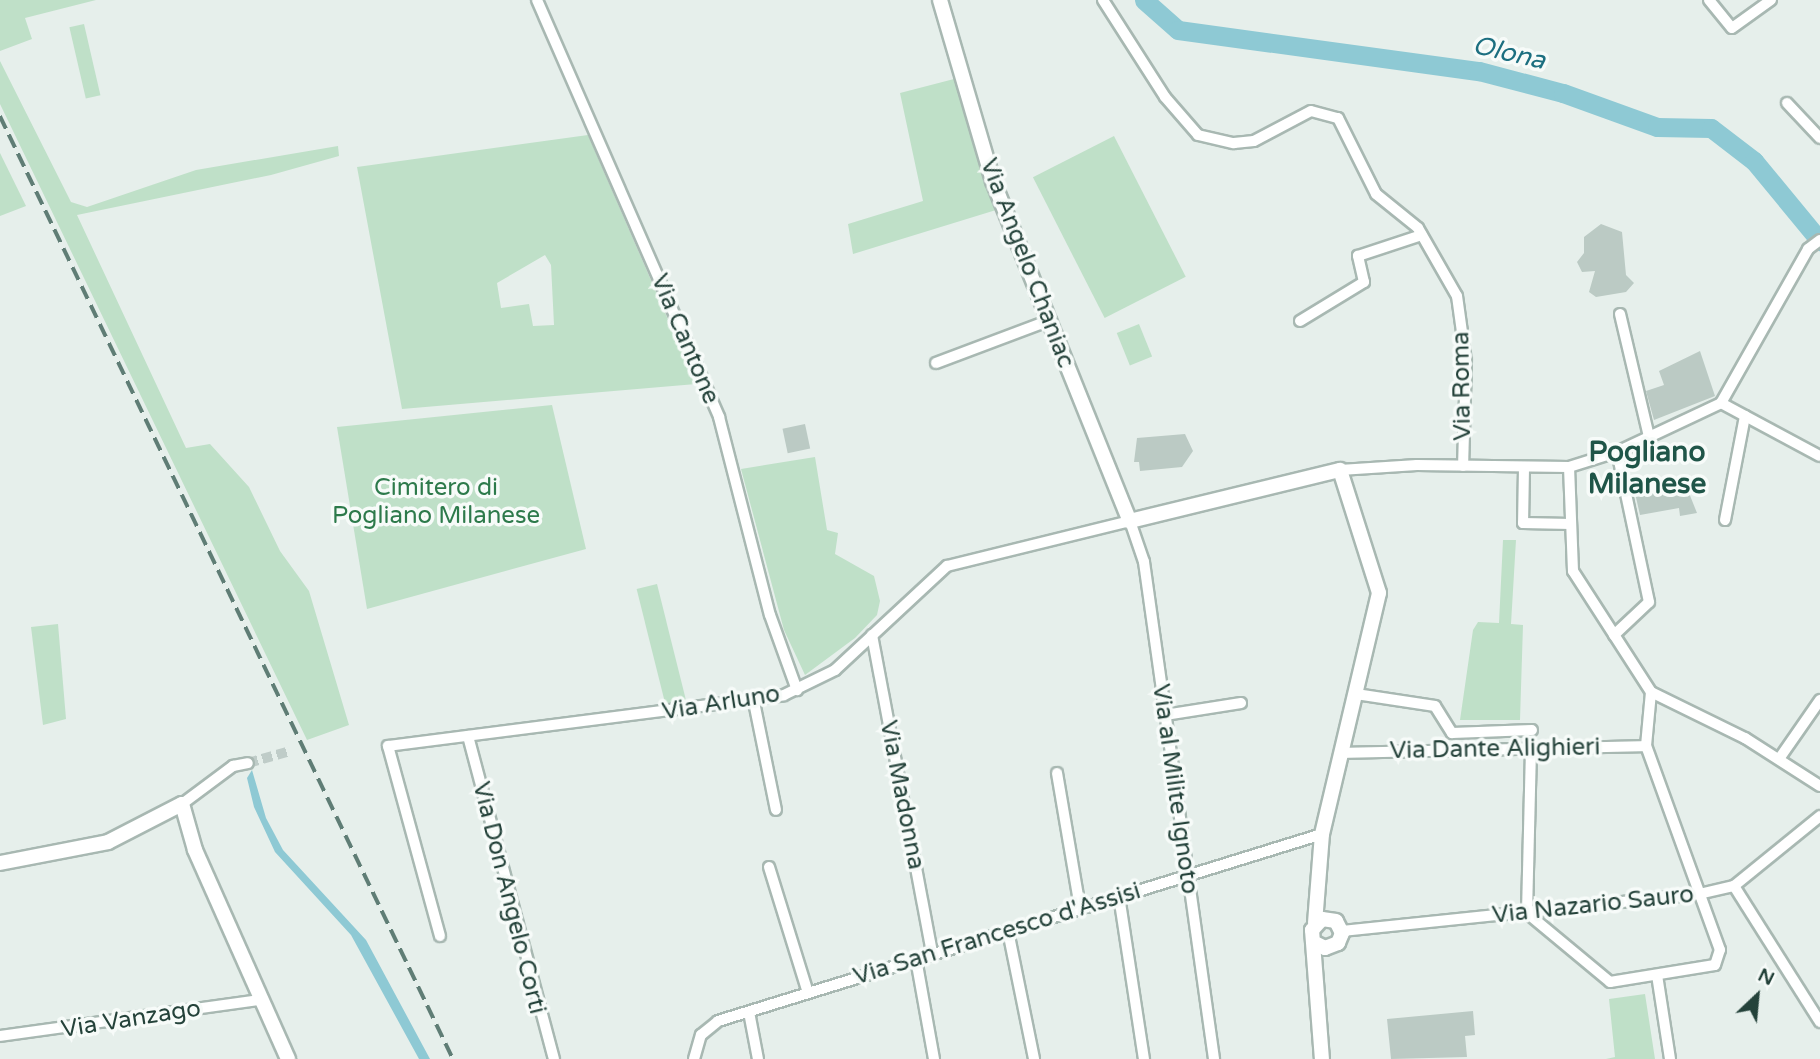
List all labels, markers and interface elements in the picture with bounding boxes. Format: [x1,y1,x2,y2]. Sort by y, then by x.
water label: Olona [1470,30,1548,76]
street label: Via Angelo Chaniac [974,154,1080,372]
street label: Via Cantone [645,270,725,408]
street label: Via Roma [1447,331,1477,441]
district label: Pogliano Milanese [1588,435,1706,501]
park label: Cimitero di Pogliano Milanese [332,474,540,530]
street label: Via Arluno [660,679,782,727]
street label: Via al Milite Ignoto [1146,682,1204,896]
street label: Via Madonna [873,718,931,872]
street label: Via Dante Alighieri [1389,733,1601,765]
street label: Via Don Angelo Corti [466,779,552,1017]
street label: Via San Francesco d'Assisi [850,877,1144,991]
street label: Via Nazario Sauro [1491,880,1695,930]
north arrow [1722,961,1792,1031]
text: N [1755,964,1778,990]
street label: Via Vanzago [59,994,203,1044]

